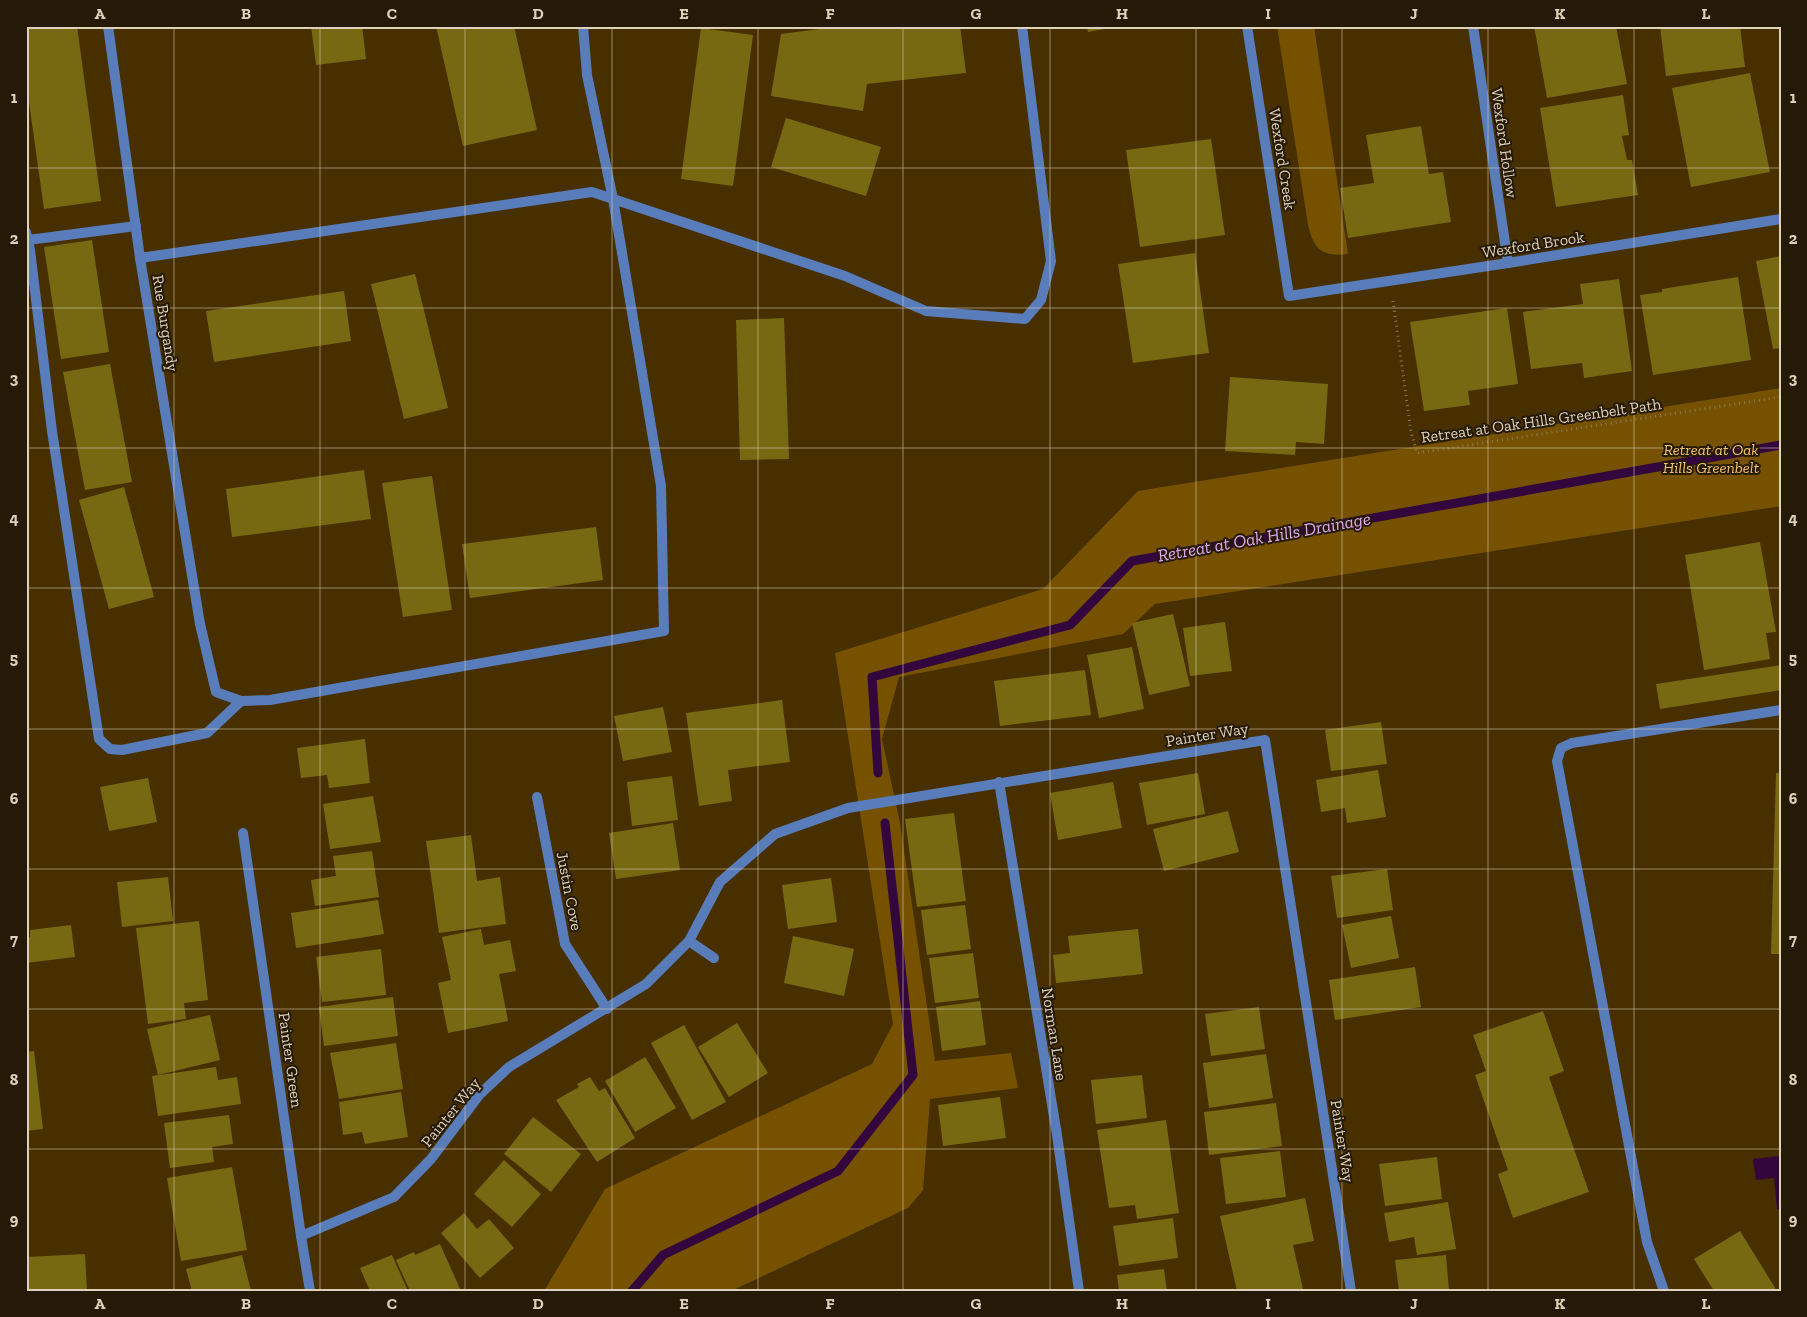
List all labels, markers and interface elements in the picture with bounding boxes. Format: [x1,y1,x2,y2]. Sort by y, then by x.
text: A [95,4,106,23]
text: B [241,4,251,23]
text: C [387,4,397,23]
text: D [532,4,544,23]
text: E [679,4,689,23]
text: F [825,4,835,23]
text: G [971,4,982,23]
text: H [1116,4,1128,23]
text: I [1265,4,1271,23]
text: J [1410,4,1418,23]
text: K [1555,4,1566,23]
text: L [1702,4,1711,23]
street label: Wexford Hollow [1487,87,1522,200]
text: 1 [11,88,18,107]
text: 1 [1790,88,1797,107]
street label: Wexford Creek [1265,107,1300,212]
street label: Wexford Brook [1481,227,1586,262]
text: 2 [10,229,19,248]
text: 2 [1789,229,1798,248]
street label: Rue Burgandy [148,273,183,374]
text: 3 [10,369,19,388]
text: 3 [1789,369,1798,388]
street label: Retreat at Oak Hills Greenbelt Path [1420,394,1663,447]
park label: Retreat at Oak Hills Greenbelt [1663,440,1760,477]
water label: Retreat at Oak Hills Drainage [1156,507,1372,567]
text: 4 [9,509,19,528]
text: 4 [1788,509,1798,528]
text: 5 [10,649,18,668]
text: 5 [1789,649,1797,668]
street label: Painter Way [1164,718,1251,750]
text: 6 [10,789,19,808]
text: 6 [1789,789,1798,808]
street label: Justin Cove [553,850,586,932]
text: 7 [10,930,18,949]
text: 7 [1789,930,1797,949]
street label: Norman Lane [1038,986,1071,1082]
street label: Painter Green [274,1011,307,1110]
text: 8 [10,1070,19,1089]
text: 8 [1789,1070,1798,1089]
street label: Painter Way [417,1073,484,1151]
street label: Painter Way [1327,1098,1359,1185]
text: 9 [10,1210,19,1229]
text: 9 [1789,1210,1798,1229]
text: A [95,1294,106,1313]
text: B [241,1294,251,1313]
text: C [387,1294,397,1313]
text: D [532,1294,544,1313]
text: E [679,1294,689,1313]
text: F [825,1294,835,1313]
text: G [971,1294,982,1313]
text: H [1116,1294,1128,1313]
text: I [1265,1294,1271,1313]
text: J [1410,1294,1418,1313]
text: K [1555,1294,1566,1313]
text: L [1702,1294,1711,1313]

